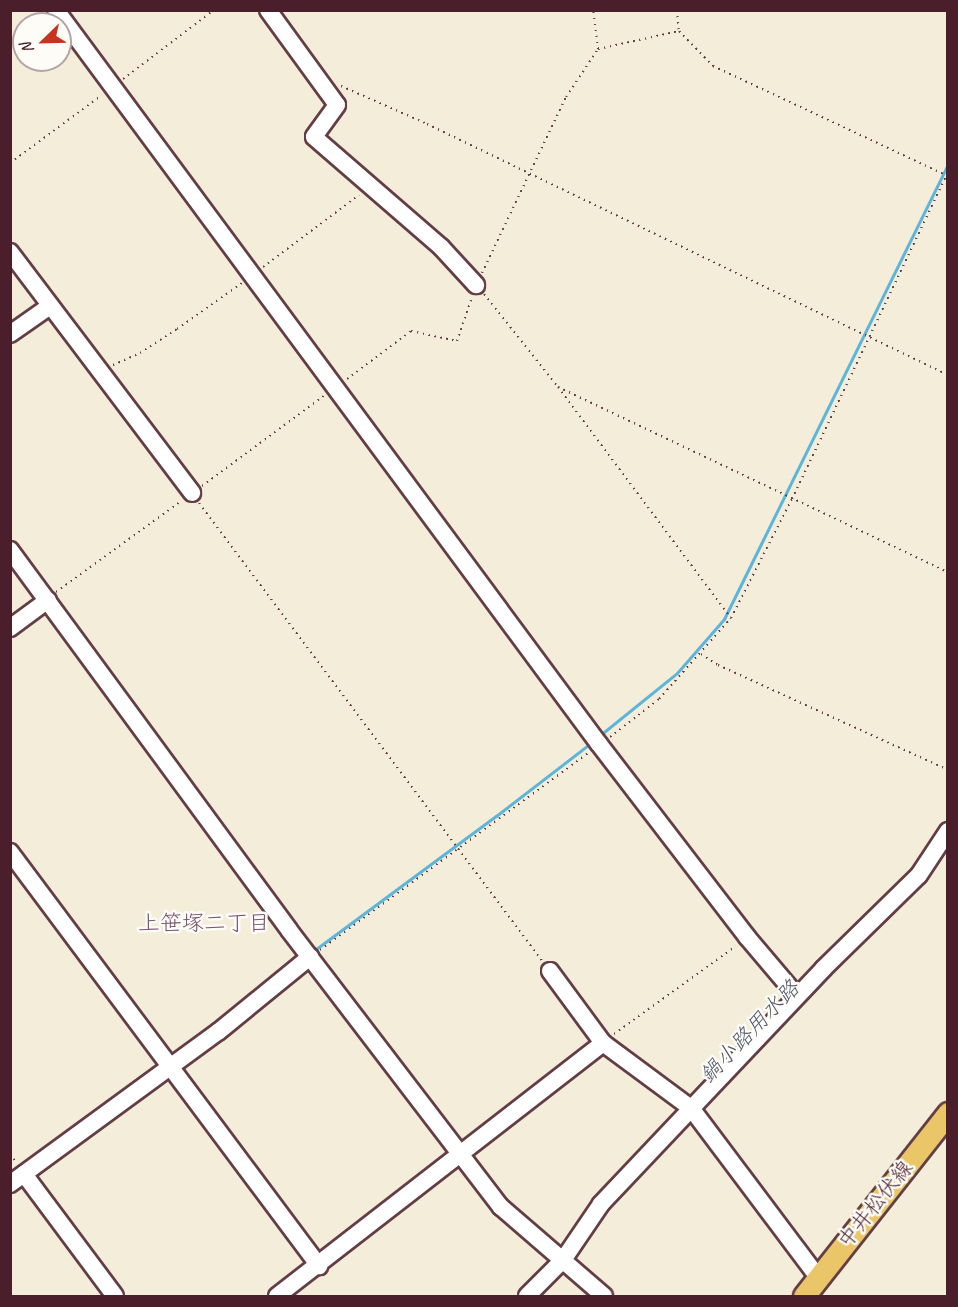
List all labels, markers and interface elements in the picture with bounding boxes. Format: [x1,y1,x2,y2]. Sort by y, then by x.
north arrow [12,12,72,72]
text: N [16,40,38,57]
district label: 上笹塚二丁目 [138,911,270,937]
water label: 鍋小路用水路 [695,975,805,1089]
street label: 中井松伏線 [832,1155,918,1253]

